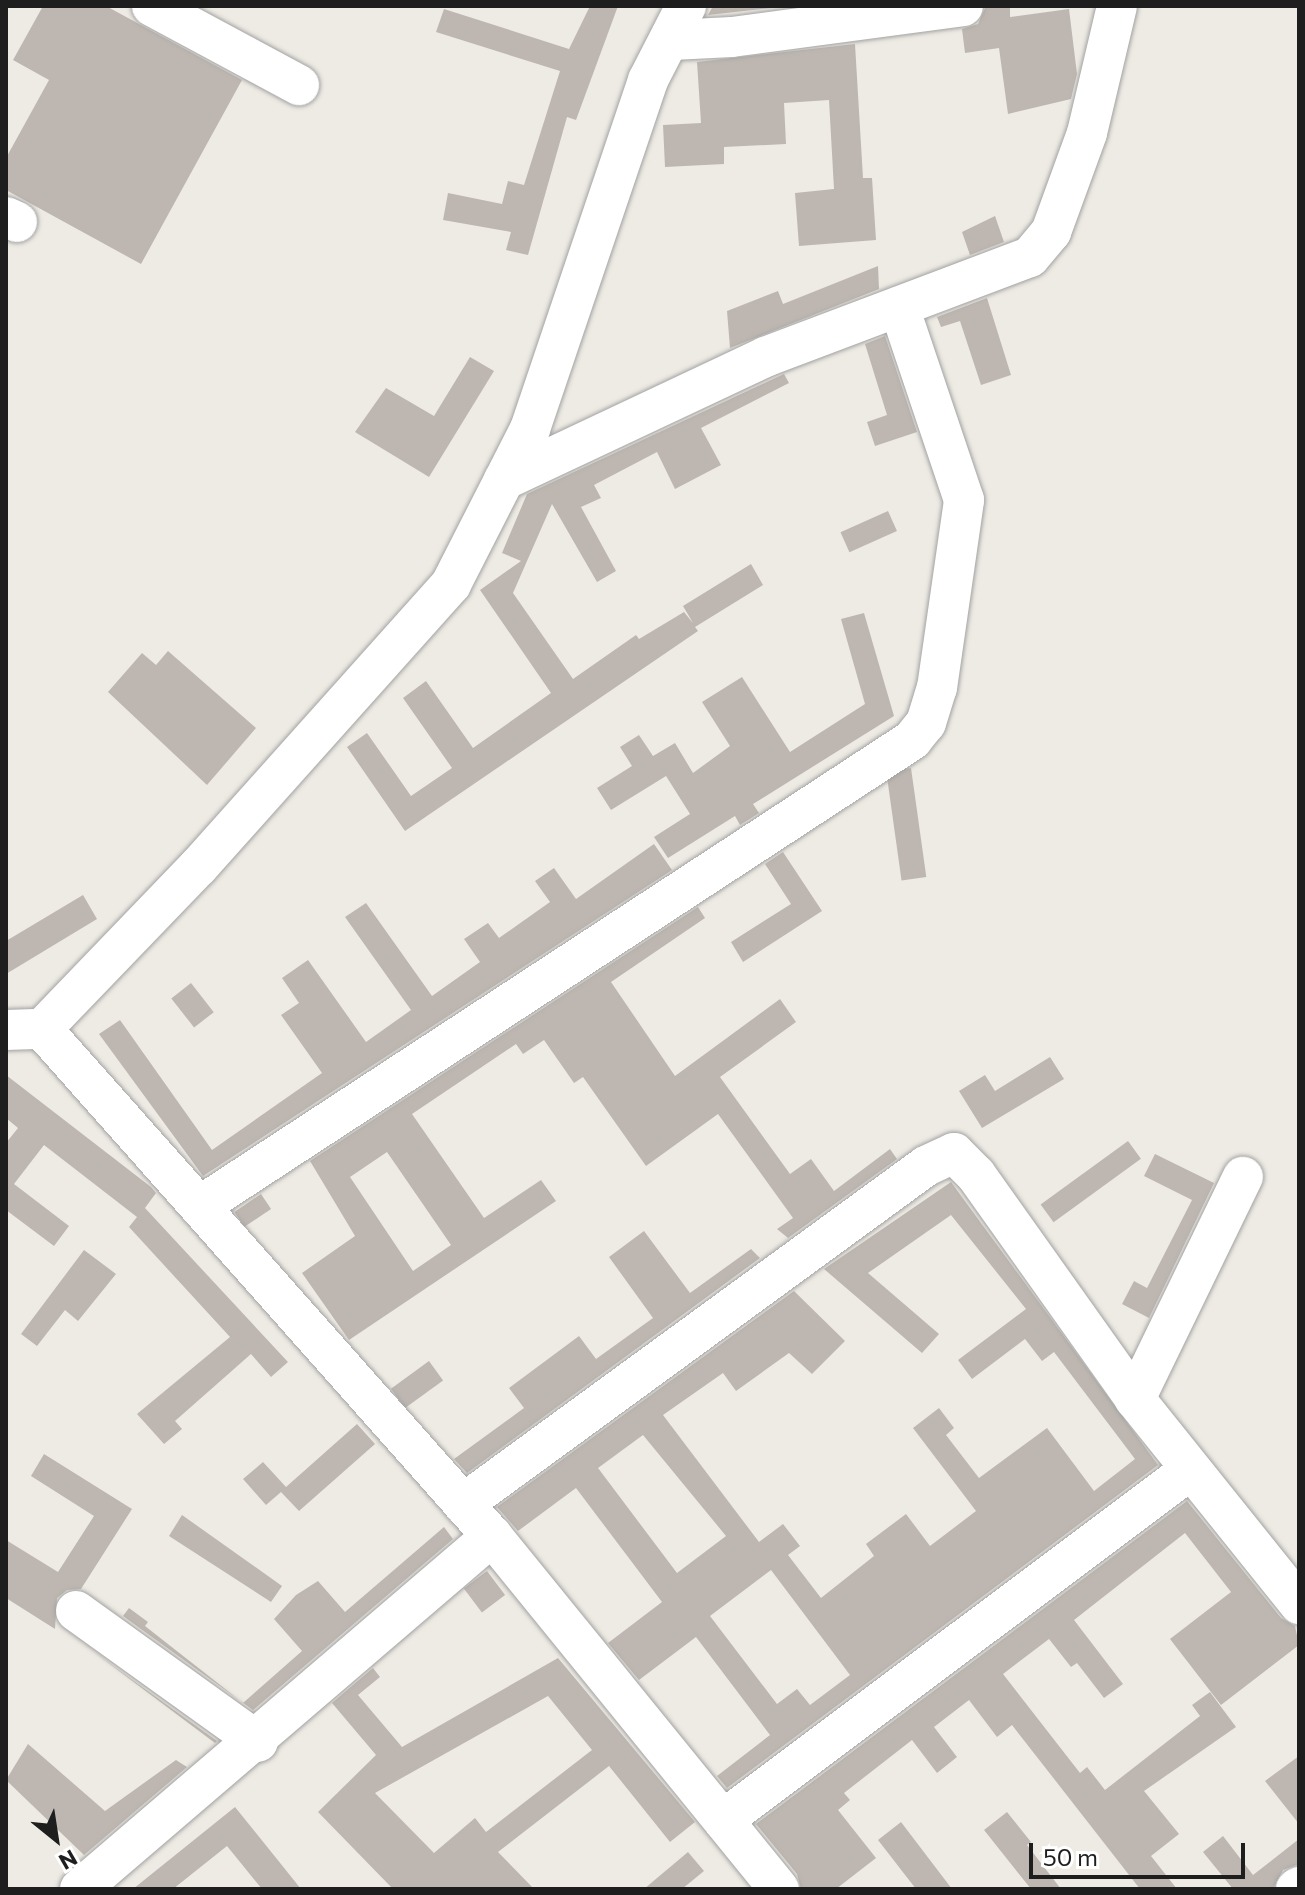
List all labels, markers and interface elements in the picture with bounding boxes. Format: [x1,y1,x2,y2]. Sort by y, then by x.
north arrow [16,1799,96,1879]
scale bar [1033,1827,1249,1877]
text: 50 m [1043,1842,1098,1871]
text: N [54,1844,82,1876]

